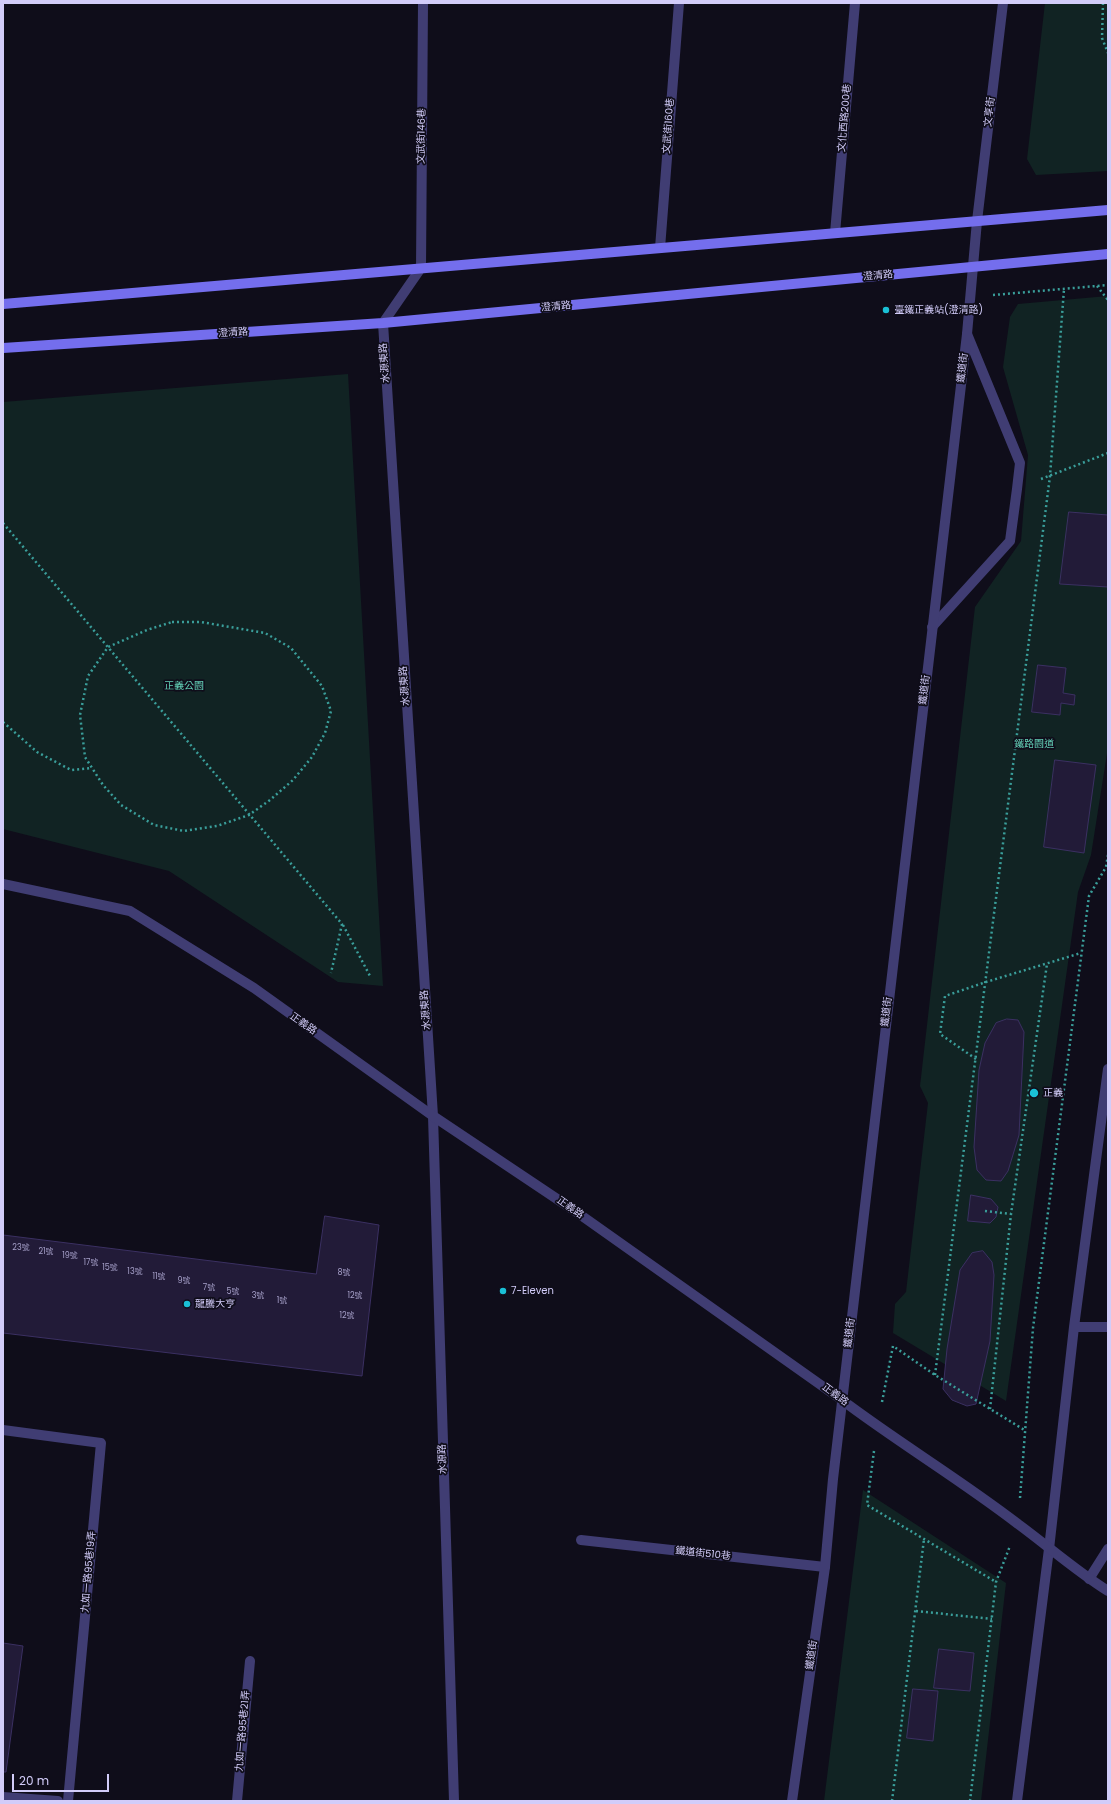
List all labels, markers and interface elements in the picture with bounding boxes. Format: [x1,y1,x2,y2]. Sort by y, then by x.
street label: 文化西路200巷 [836,83,854,153]
street label: 文享街 [982,96,998,128]
street label: 文武街160巷 [661,98,677,154]
street label: 文武街146巷 [416,108,428,164]
street label: 澄清路 [863,269,893,283]
street label: 澄清路 [541,300,571,314]
place label: 臺鐵正義站(澄清路) [894,304,983,316]
marker: 臺鐵正義站(澄清路) [881,305,891,315]
street label: 澄清路 [218,326,248,340]
street label: 水源東路 [378,343,392,383]
street label: 鐵道街 [955,352,971,384]
street label: 水源東路 [398,666,412,706]
street label: 鐵道街 [917,674,933,706]
park label: 正義公園 [164,680,204,692]
park label: 鐵路園道 [1014,738,1054,750]
street label: 水源東路 [419,990,433,1030]
street label: 鐵道街 [879,996,895,1028]
street label: 正義路 [287,1010,319,1038]
marker: 正義 [1028,1087,1040,1099]
place label: 正義 [1043,1087,1063,1099]
street label: 正義路 [554,1194,586,1222]
house number: 23號 [12,1243,30,1253]
house number: 21號 [38,1247,54,1257]
house number: 19號 [62,1251,78,1261]
house number: 17號 [84,1258,98,1268]
house number: 15號 [102,1263,118,1273]
house number: 13號 [127,1267,143,1277]
house number: 8號 [337,1268,351,1278]
house number: 11號 [152,1272,166,1282]
house number: 9號 [177,1276,191,1286]
house number: 7號 [203,1283,215,1293]
place label: 7-Eleven [511,1285,554,1297]
marker: 7-Eleven [498,1286,508,1296]
house number: 5號 [226,1287,240,1297]
house number: 3號 [252,1291,264,1301]
house number: 12號 [347,1291,363,1301]
house number: 1號 [277,1296,287,1306]
place label: 龍騰大亨 [195,1298,235,1310]
marker: 龍騰大亨 [182,1299,192,1309]
house number: 12號 [339,1311,355,1321]
street label: 鐵道街 [842,1317,858,1349]
street label: 正義路 [819,1381,851,1409]
street label: 水源路 [436,1444,450,1474]
street label: 九如一路95巷19弄 [79,1531,99,1613]
street label: 鐵道街510巷 [675,1545,731,1563]
street label: 鐵道街 [804,1639,820,1671]
street label: 九如一路95巷21弄 [233,1690,253,1772]
scale bar [14,1766,111,1792]
text: 20 m [19,1772,49,1789]

